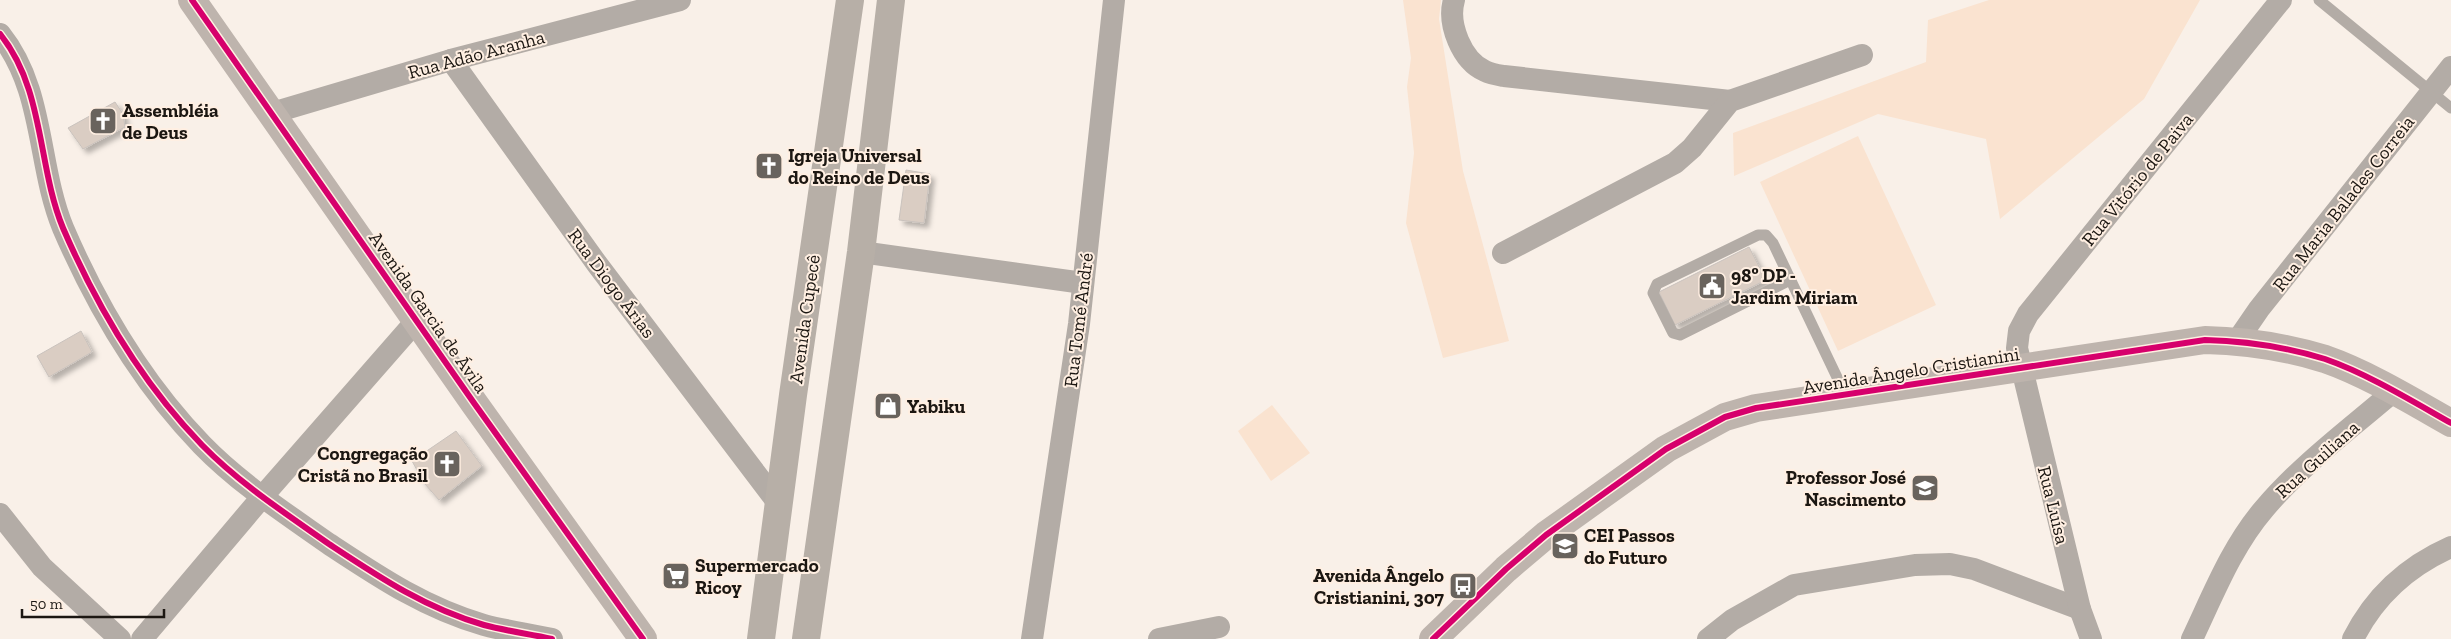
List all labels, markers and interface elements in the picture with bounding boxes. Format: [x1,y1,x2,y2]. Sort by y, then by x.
street label: Rua Adão Aranha [405,25,547,84]
place label: Assembléia de Deus [122,99,219,144]
church icon: Assembléia de Deus [88,106,118,136]
street label: Rua Vitório de Paiva [2077,108,2198,250]
street label: Rua Maria Balades Correia [2268,111,2419,296]
place label: Igreja Universal do Reino de Deus [788,144,930,189]
church icon: Igreja Universal do Reino de Deus [754,151,784,181]
street label: Rua Diogo Árias [563,224,660,343]
street label: Avenida Garcia de Ávila [364,227,493,397]
street label: Rua Tomé André [1059,251,1098,389]
street label: Avenida Cupecê [784,253,825,385]
place label: 98º DP - Jardim Miriam [1731,264,1858,309]
public building icon: 98º DP - Jardim Miriam [1697,271,1727,301]
street label: Avenida Ângelo Cristianini [1801,342,2021,399]
shop icon: Yabiku [873,391,903,421]
place label: Yabiku [907,395,965,418]
street label: Rua Guiliana [2271,416,2364,503]
place label: Congregação Cristã no Brasil [298,442,429,487]
church icon: Congregação Cristã no Brasil [432,449,462,479]
street label: Rua Luísa [2033,464,2074,547]
place label: Professor José Nascimento [1786,466,1906,511]
school or university icon: Professor José Nascimento [1910,473,1940,503]
place label: CEI Passos do Futuro [1584,524,1675,569]
school or university icon: CEI Passos do Futuro [1550,531,1580,561]
place label: Supermercado Ricoy [695,554,819,599]
supermarket icon: Supermercado Ricoy [661,561,691,591]
place label: Avenida Ângelo Cristianini, 307 [1313,564,1445,609]
bus stop icon: Avenida Ângelo Cristianini, 307 [1448,571,1478,601]
scale bar [22,586,165,618]
text: 50 m [30,595,63,613]

